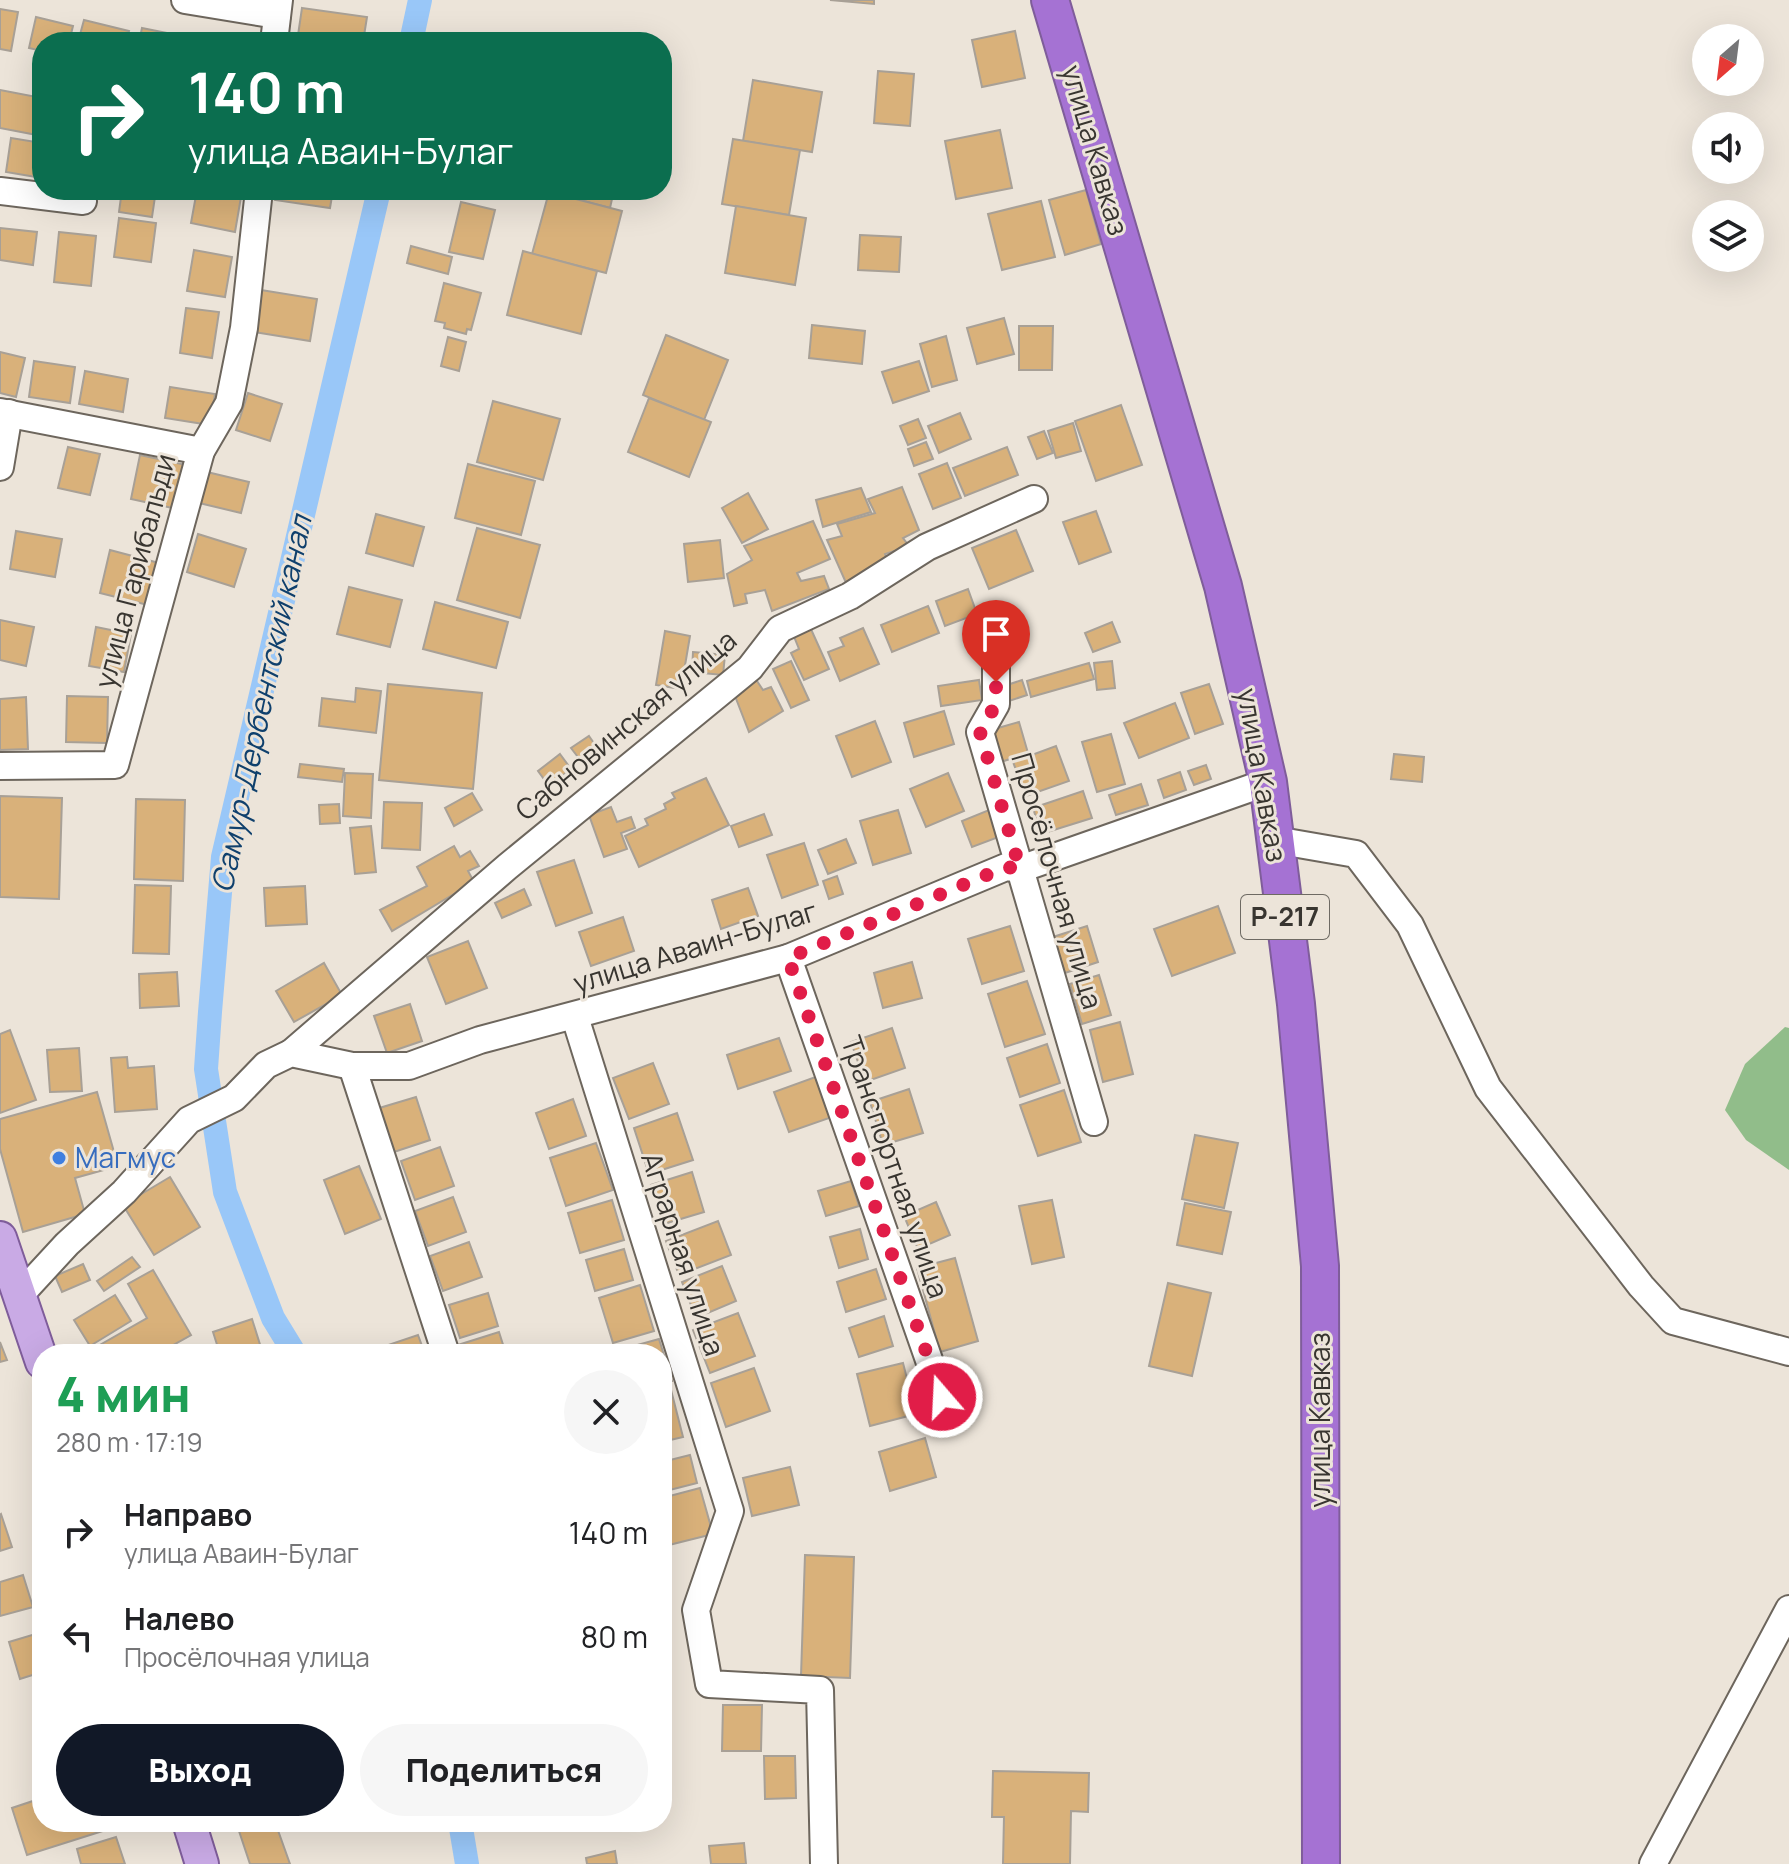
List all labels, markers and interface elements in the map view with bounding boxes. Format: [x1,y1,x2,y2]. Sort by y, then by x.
north arrow [1692,24,1764,96]
map controls [1692,24,1764,272]
text: 140 m [188,53,345,130]
street label: улица Кавказ [1054,60,1138,239]
icon: right [56,64,160,168]
button: sound [1692,112,1764,184]
text: улица Аваин-Булаг [188,126,513,175]
button: layers [1692,200,1764,272]
street label: улица Гарибальди [84,449,184,692]
water label: Самур-Дербентский канал [201,509,321,896]
pin [962,600,1030,682]
icon: arrive [974,612,1018,656]
street label: Сабновинская улица [507,620,744,828]
street label: улица Кавказ [1229,685,1297,865]
street label: Просёлочная улица [1003,748,1113,1013]
street label: улица Аваин-Булаг [568,891,821,1001]
road number: Р-217 [1241,895,1329,939]
street label: Транспортная улица [833,1030,959,1303]
place label: Магмус [75,1138,176,1176]
street label: Аграрная улица [633,1147,735,1360]
marker: Магмус [50,1149,68,1167]
street label: улица Кавказ [1300,1332,1338,1508]
position arrow [900,1355,984,1439]
text: 4 мин [56,1361,191,1426]
button: close [564,1370,648,1454]
text: 280 m · 17:19 [56,1424,203,1460]
text: Направо [124,1494,252,1535]
icon: right [56,1510,100,1554]
text: 140 m [569,1512,648,1553]
text: улица Аваин-Булаг [124,1535,359,1571]
text: Налево [124,1598,234,1639]
icon: left [56,1614,100,1658]
text: 80 m [581,1616,648,1657]
text: Просёлочная улица [124,1639,370,1675]
button: Выход [56,1724,344,1816]
button: Поделиться [360,1724,648,1816]

